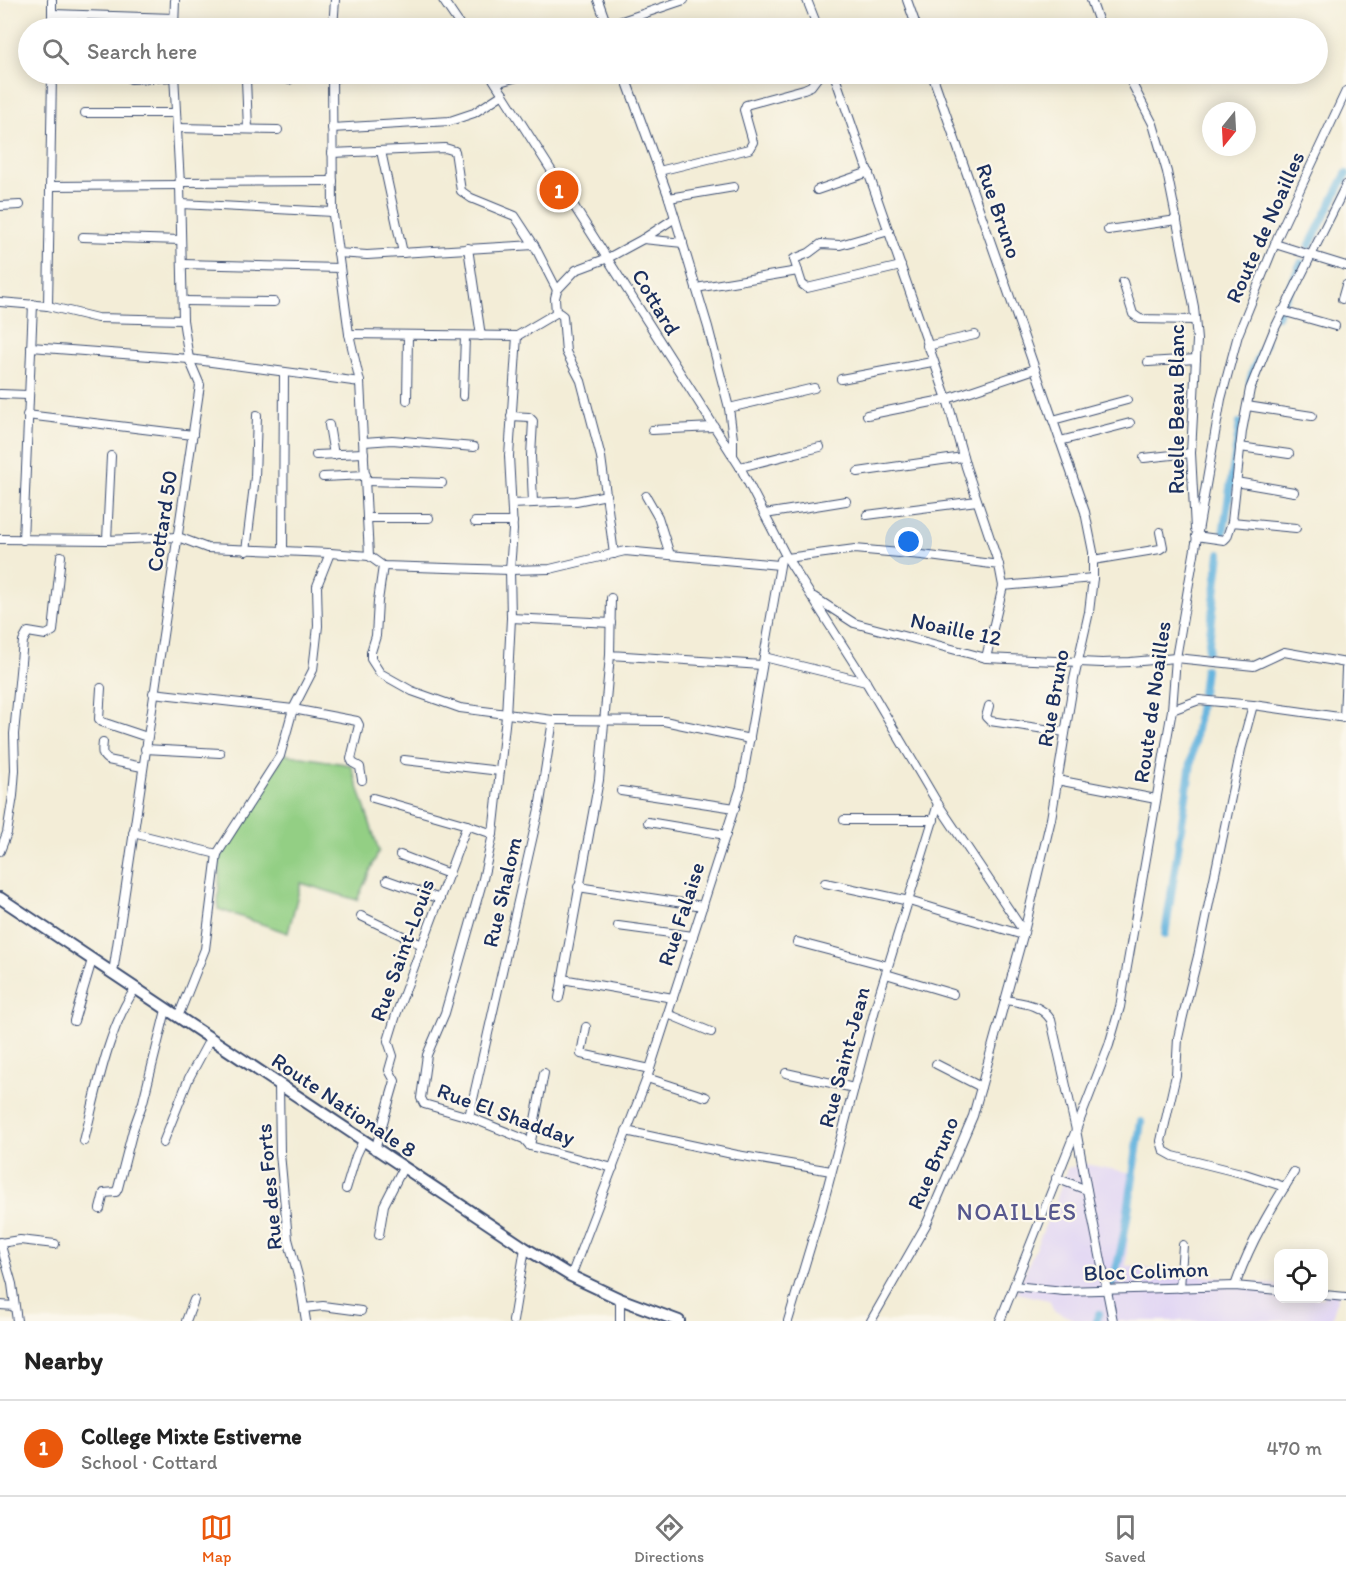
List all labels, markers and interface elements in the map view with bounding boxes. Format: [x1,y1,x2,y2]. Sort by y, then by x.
search box [18,18,1328,84]
icon: search [39,35,72,68]
text: Search here [87,38,197,65]
north arrow [1202,102,1256,156]
street label: Route de Noailles [1219,147,1311,307]
street label: Rue Bruno [970,160,1028,262]
pin: 1 [540,168,578,213]
street label: Cottard [626,264,686,340]
street label: Ruelle Beau Blanc [1163,324,1190,494]
street label: Cottard 50 [141,468,183,574]
your location [894,527,923,556]
street label: Noaille 12 [908,606,1004,652]
street label: Route de Noailles [1127,619,1177,785]
street label: Rue Bruno [1031,647,1075,749]
street label: Rue Shalom [476,834,528,950]
street label: Rue Falaise [652,859,710,969]
street label: Rue Saint-Louis [364,875,440,1025]
street label: Rue Saint-Jean [812,983,876,1130]
street label: Route Nationale 8 [266,1046,422,1164]
street label: Rue El Shadday [433,1077,579,1152]
street label: Rue Bruno [901,1112,965,1214]
street label: Rue des Forts [250,1123,288,1251]
district label: NOAILLES [957,1197,1077,1226]
map controls [1274,1249,1328,1303]
button: locate [1274,1249,1328,1303]
street label: Bloc Colimon [1083,1255,1209,1287]
text: Nearby [24,1344,103,1376]
text: College Mixte Estiverne [81,1423,302,1450]
text: 1 [39,1436,48,1460]
text: 470 m [1266,1436,1322,1460]
text: School · Cottard [81,1450,218,1474]
tab: Map [200,1511,233,1566]
tab: Directions [634,1511,704,1566]
tab: Saved [1105,1511,1146,1566]

